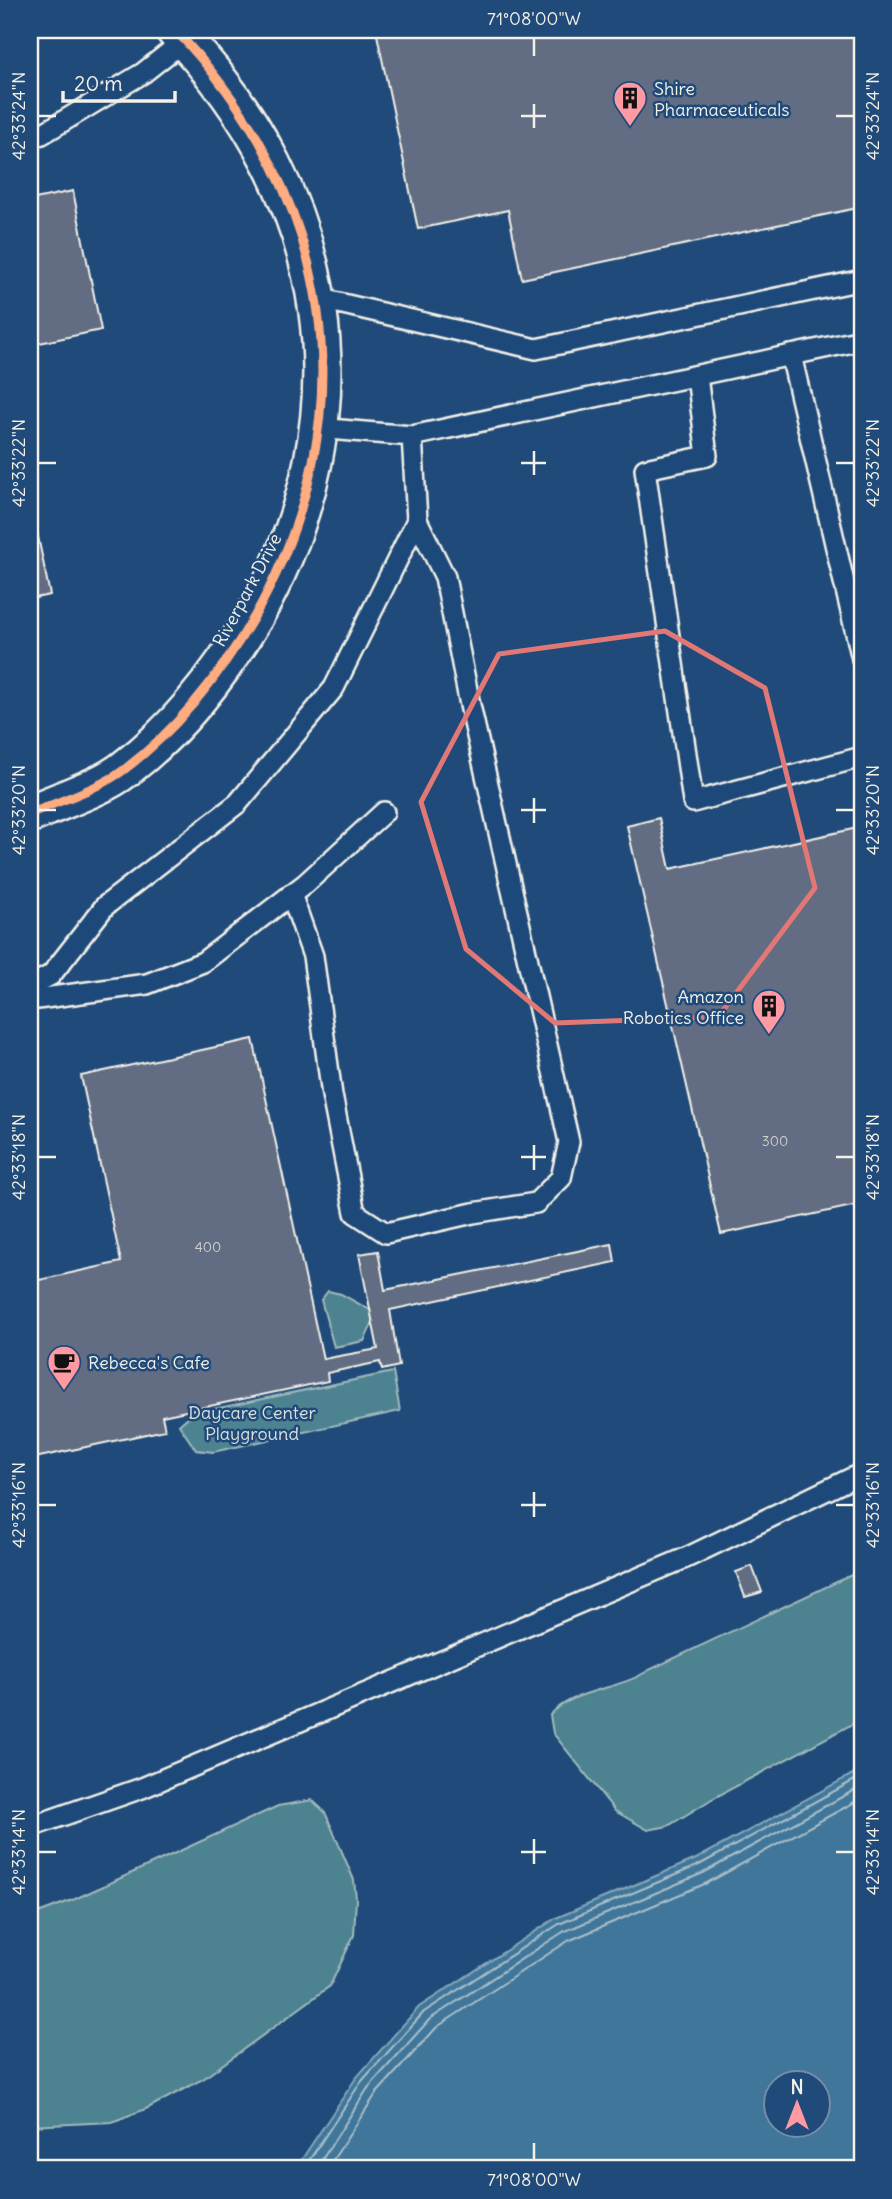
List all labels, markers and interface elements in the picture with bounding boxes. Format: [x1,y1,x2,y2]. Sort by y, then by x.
text: 71°08'00"W [487,7,581,30]
scale bar [63,60,175,104]
text: 20 m [74,70,123,97]
text: 42°33'24"N [7,72,30,160]
text: 42°33'24"N [861,72,884,160]
place label: Shire Pharmaceuticals [654,77,789,121]
building icon: Shire Pharmaceuticals [611,79,649,128]
text: 42°33'22"N [7,419,30,507]
text: 42°33'22"N [861,419,884,507]
street label: Riverpark Drive [207,529,287,651]
text: 42°33'20"N [7,765,30,855]
text: 42°33'20"N [861,765,884,855]
place label: Amazon Robotics Office [623,985,744,1029]
building icon: Amazon Robotics Office [750,987,788,1036]
text: 42°33'18"N [7,1114,30,1200]
text: 42°33'18"N [861,1114,884,1200]
house number: 300 [762,1132,788,1150]
house number: 400 [195,1238,221,1256]
cafe icon: Rebecca's Cafe [45,1343,83,1392]
place label: Rebecca's Cafe [88,1351,210,1374]
park label: Daycare Center Playground [188,1401,316,1445]
text: 42°33'16"N [7,1462,30,1548]
text: 42°33'16"N [861,1462,884,1548]
text: 42°33'14"N [7,1809,30,1895]
text: 42°33'14"N [861,1809,884,1895]
north arrow [762,2070,832,2140]
text: N [790,2075,804,2099]
text: 71°08'00"W [487,2168,581,2191]

